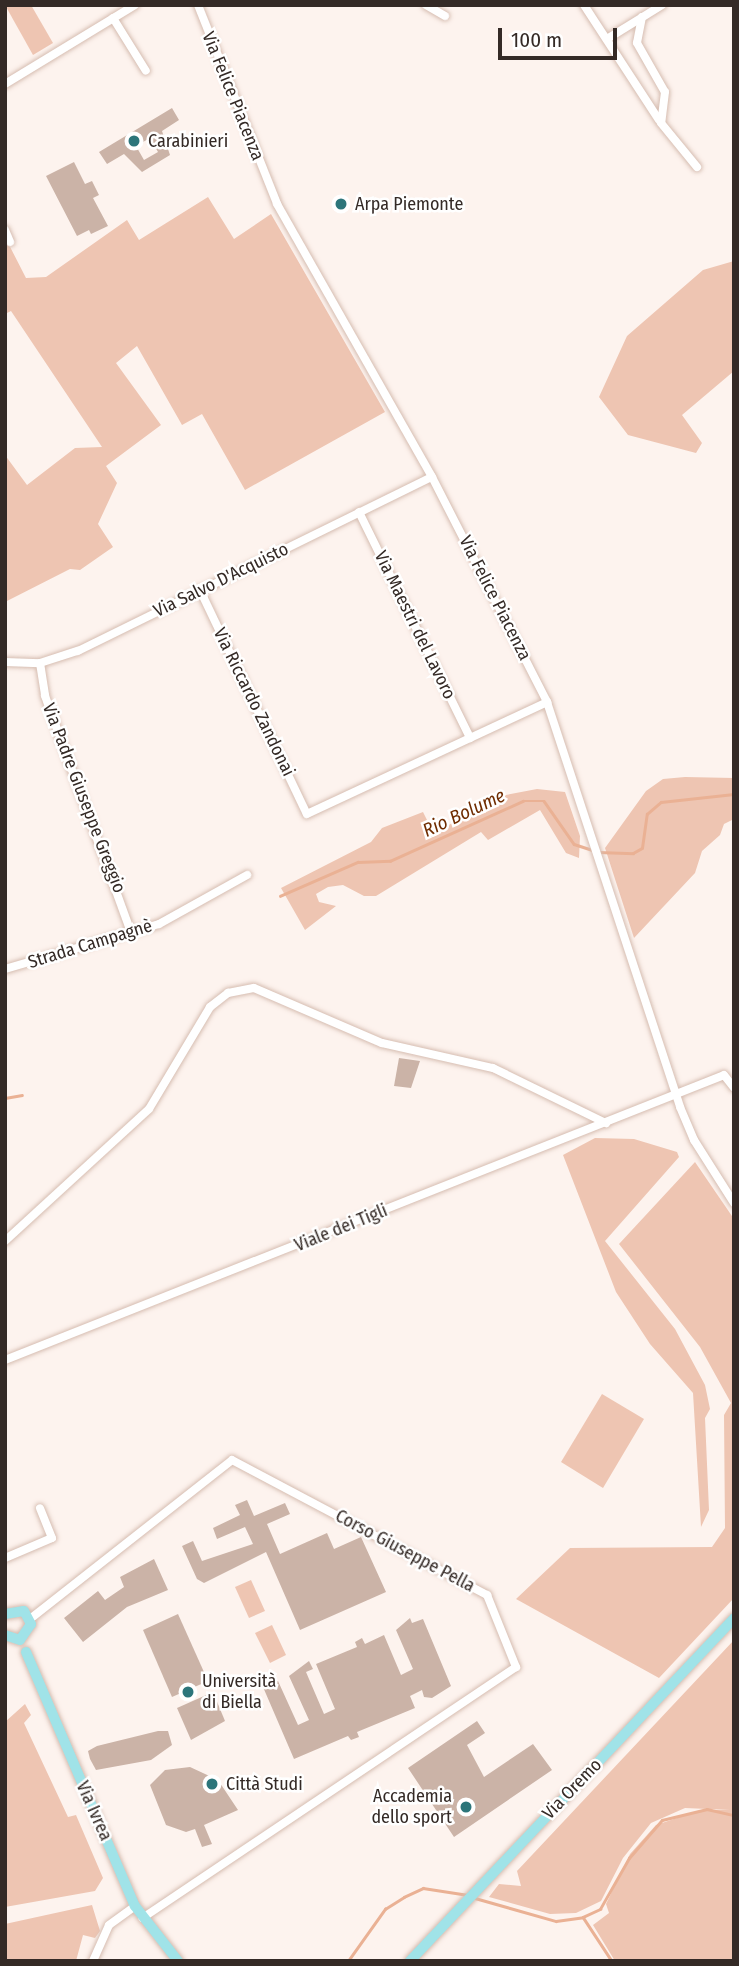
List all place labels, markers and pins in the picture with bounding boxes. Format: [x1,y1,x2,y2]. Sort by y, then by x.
place label: Carabinieri [148,130,228,152]
marker: Carabinieri [126,133,142,149]
place label: Arpa Piemonte [355,193,463,215]
marker: Arpa Piemonte [333,196,349,212]
place label: Università di Biella [202,1671,276,1714]
marker: Università di Biella [180,1684,196,1700]
place label: Città Studi [226,1773,303,1795]
marker: Città Studi [204,1776,220,1792]
place label: Accademia dello sport [371,1786,452,1828]
marker: Accademia dello sport [458,1799,474,1815]

